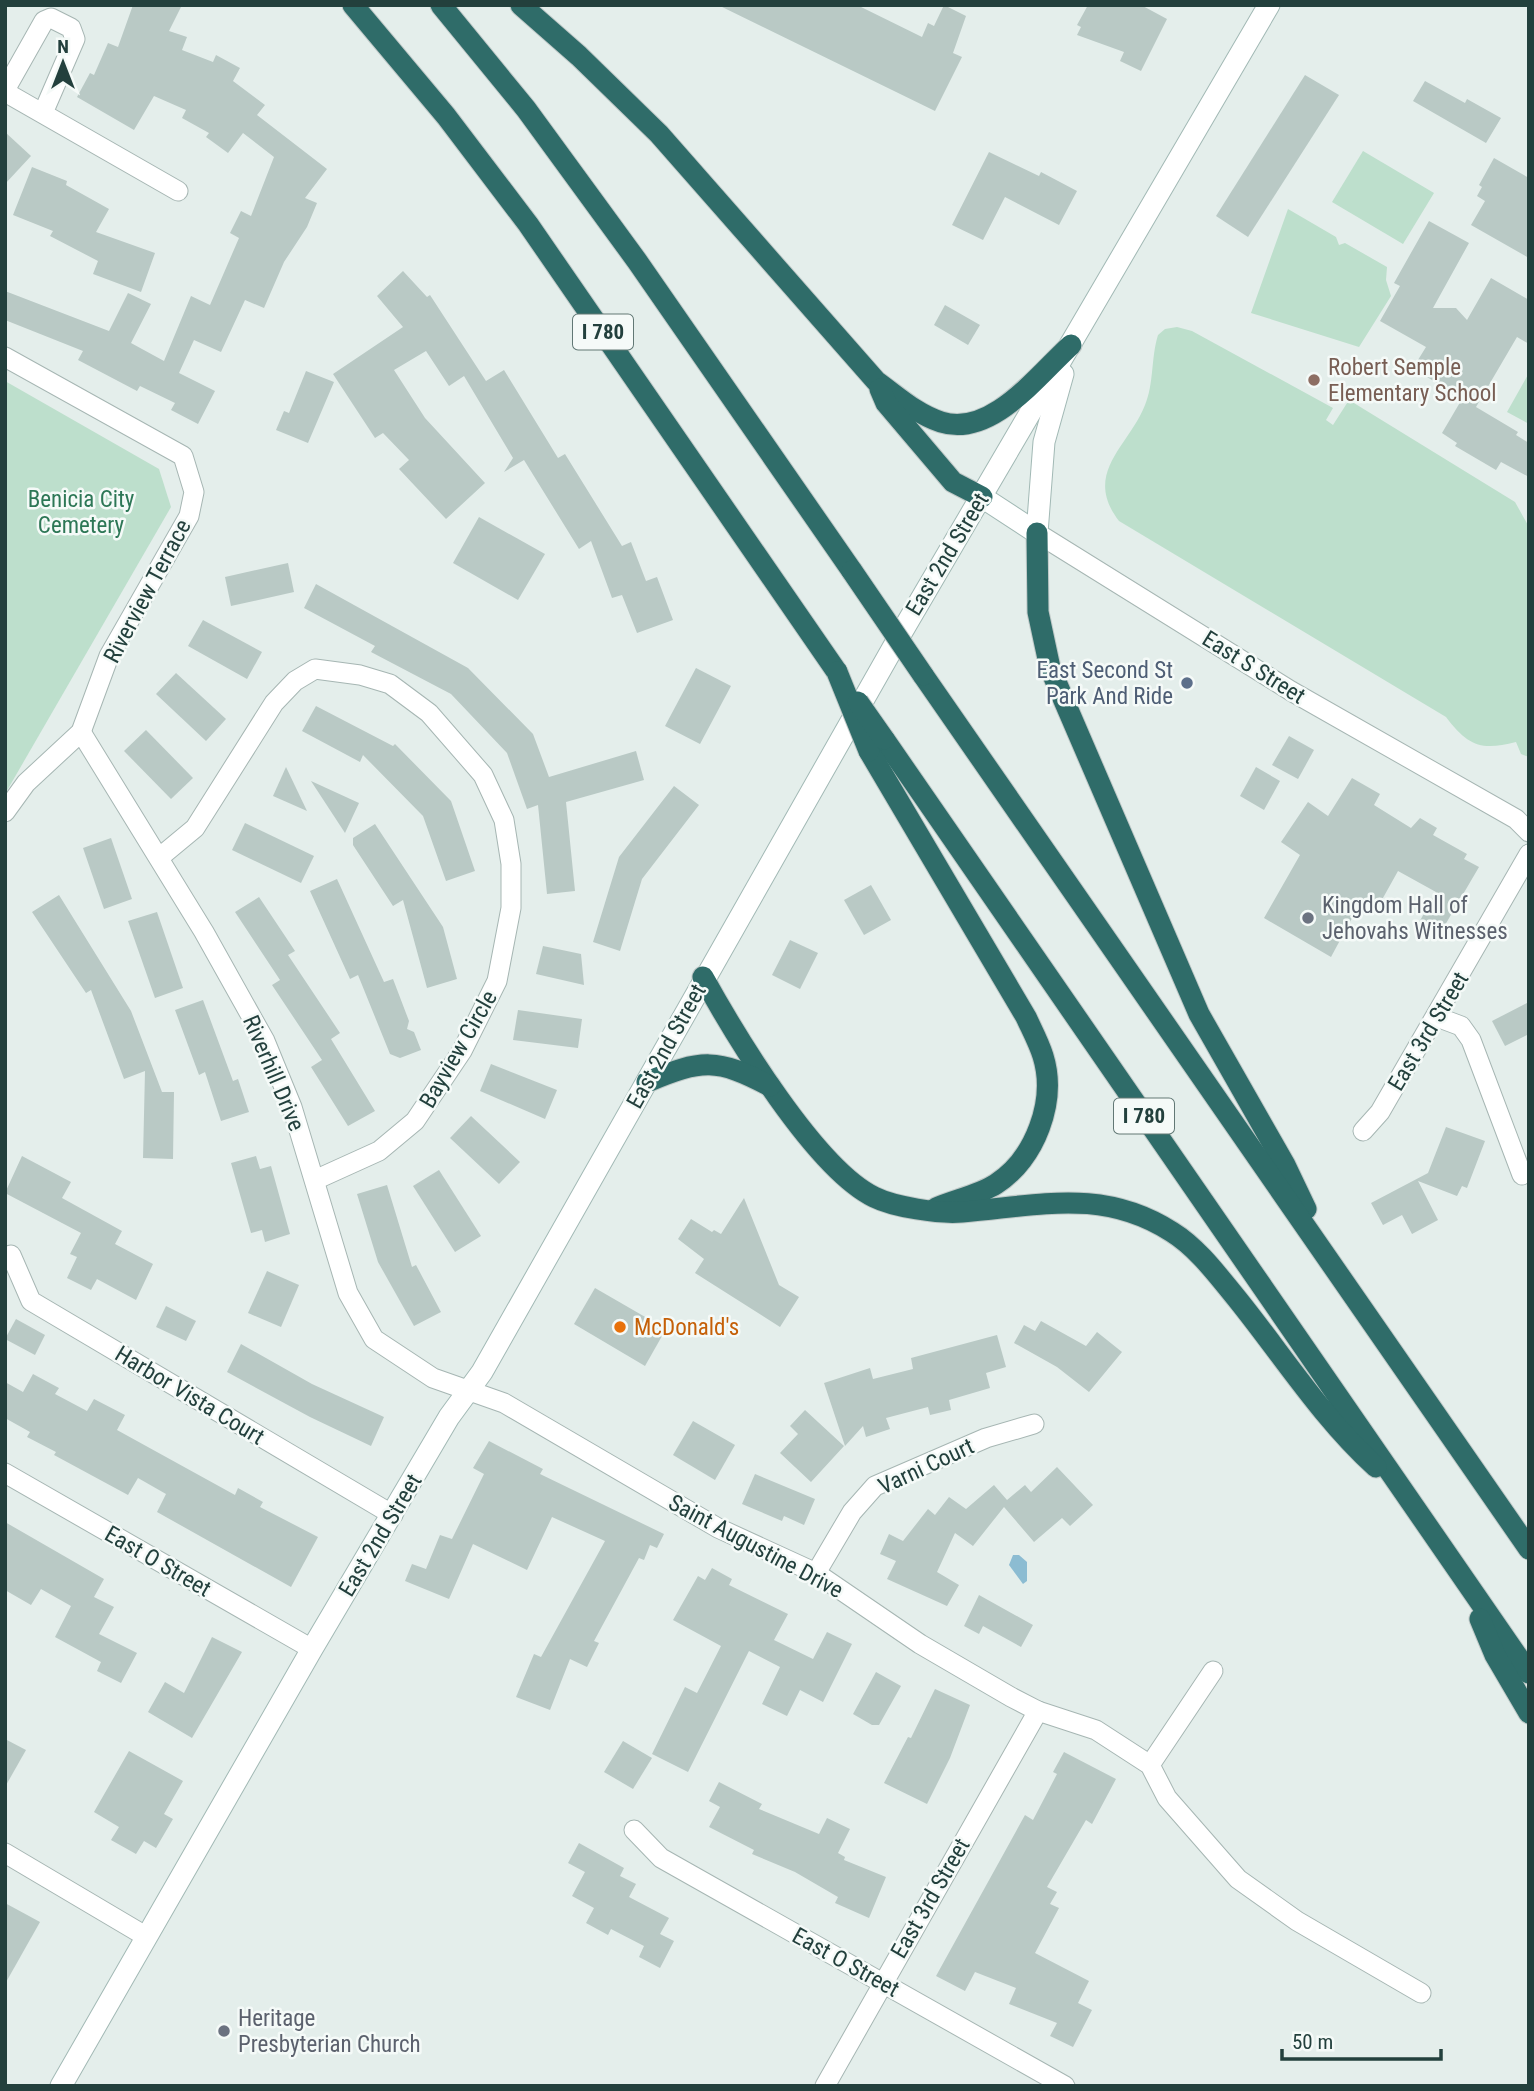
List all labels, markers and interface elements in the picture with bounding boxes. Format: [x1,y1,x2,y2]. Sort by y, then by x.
north arrow [28,28,98,98]
text: N [57,35,69,58]
road number: I 780 [573,314,633,350]
place label: Robert Semple Elementary School [1328,354,1497,407]
marker: Robert Semple Elementary School [1306,372,1322,388]
park label: Benicia City Cemetery [28,486,135,539]
street label: East 2nd Street [900,488,995,620]
street label: Riverview Terrace [98,515,197,668]
street label: East S Street [1197,625,1310,710]
place label: East Second St Park And Ride [1037,657,1173,710]
marker: East Second St Park And Ride [1179,675,1195,691]
place label: Kingdom Hall of Jehovahs Witnesses [1322,892,1508,945]
marker: Kingdom Hall of Jehovahs Witnesses [1300,910,1316,926]
street label: East 3rd Street [1382,967,1474,1096]
street label: East 2nd Street [621,979,712,1113]
street label: Bayview Circle [414,986,503,1113]
street label: Riverhill Drive [237,1011,310,1135]
road number: I 780 [1114,1098,1174,1134]
place label: McDonald's [634,1314,739,1341]
marker: McDonald's [612,1319,628,1335]
street label: Harbor Vista Court [110,1340,269,1451]
street label: Varni Court [874,1433,978,1500]
street label: East 2nd Street [333,1469,428,1601]
street label: Saint Augustine Drive [664,1489,848,1604]
street label: East O Street [100,1520,216,1603]
street label: East 3rd Street [885,1834,976,1963]
street label: East O Street [788,1922,904,2003]
place label: Heritage Presbyterian Church [238,2005,421,2058]
scale bar [1282,2018,1441,2062]
marker: Heritage Presbyterian Church [216,2023,232,2039]
text: 50 m [1292,2030,1333,2054]

